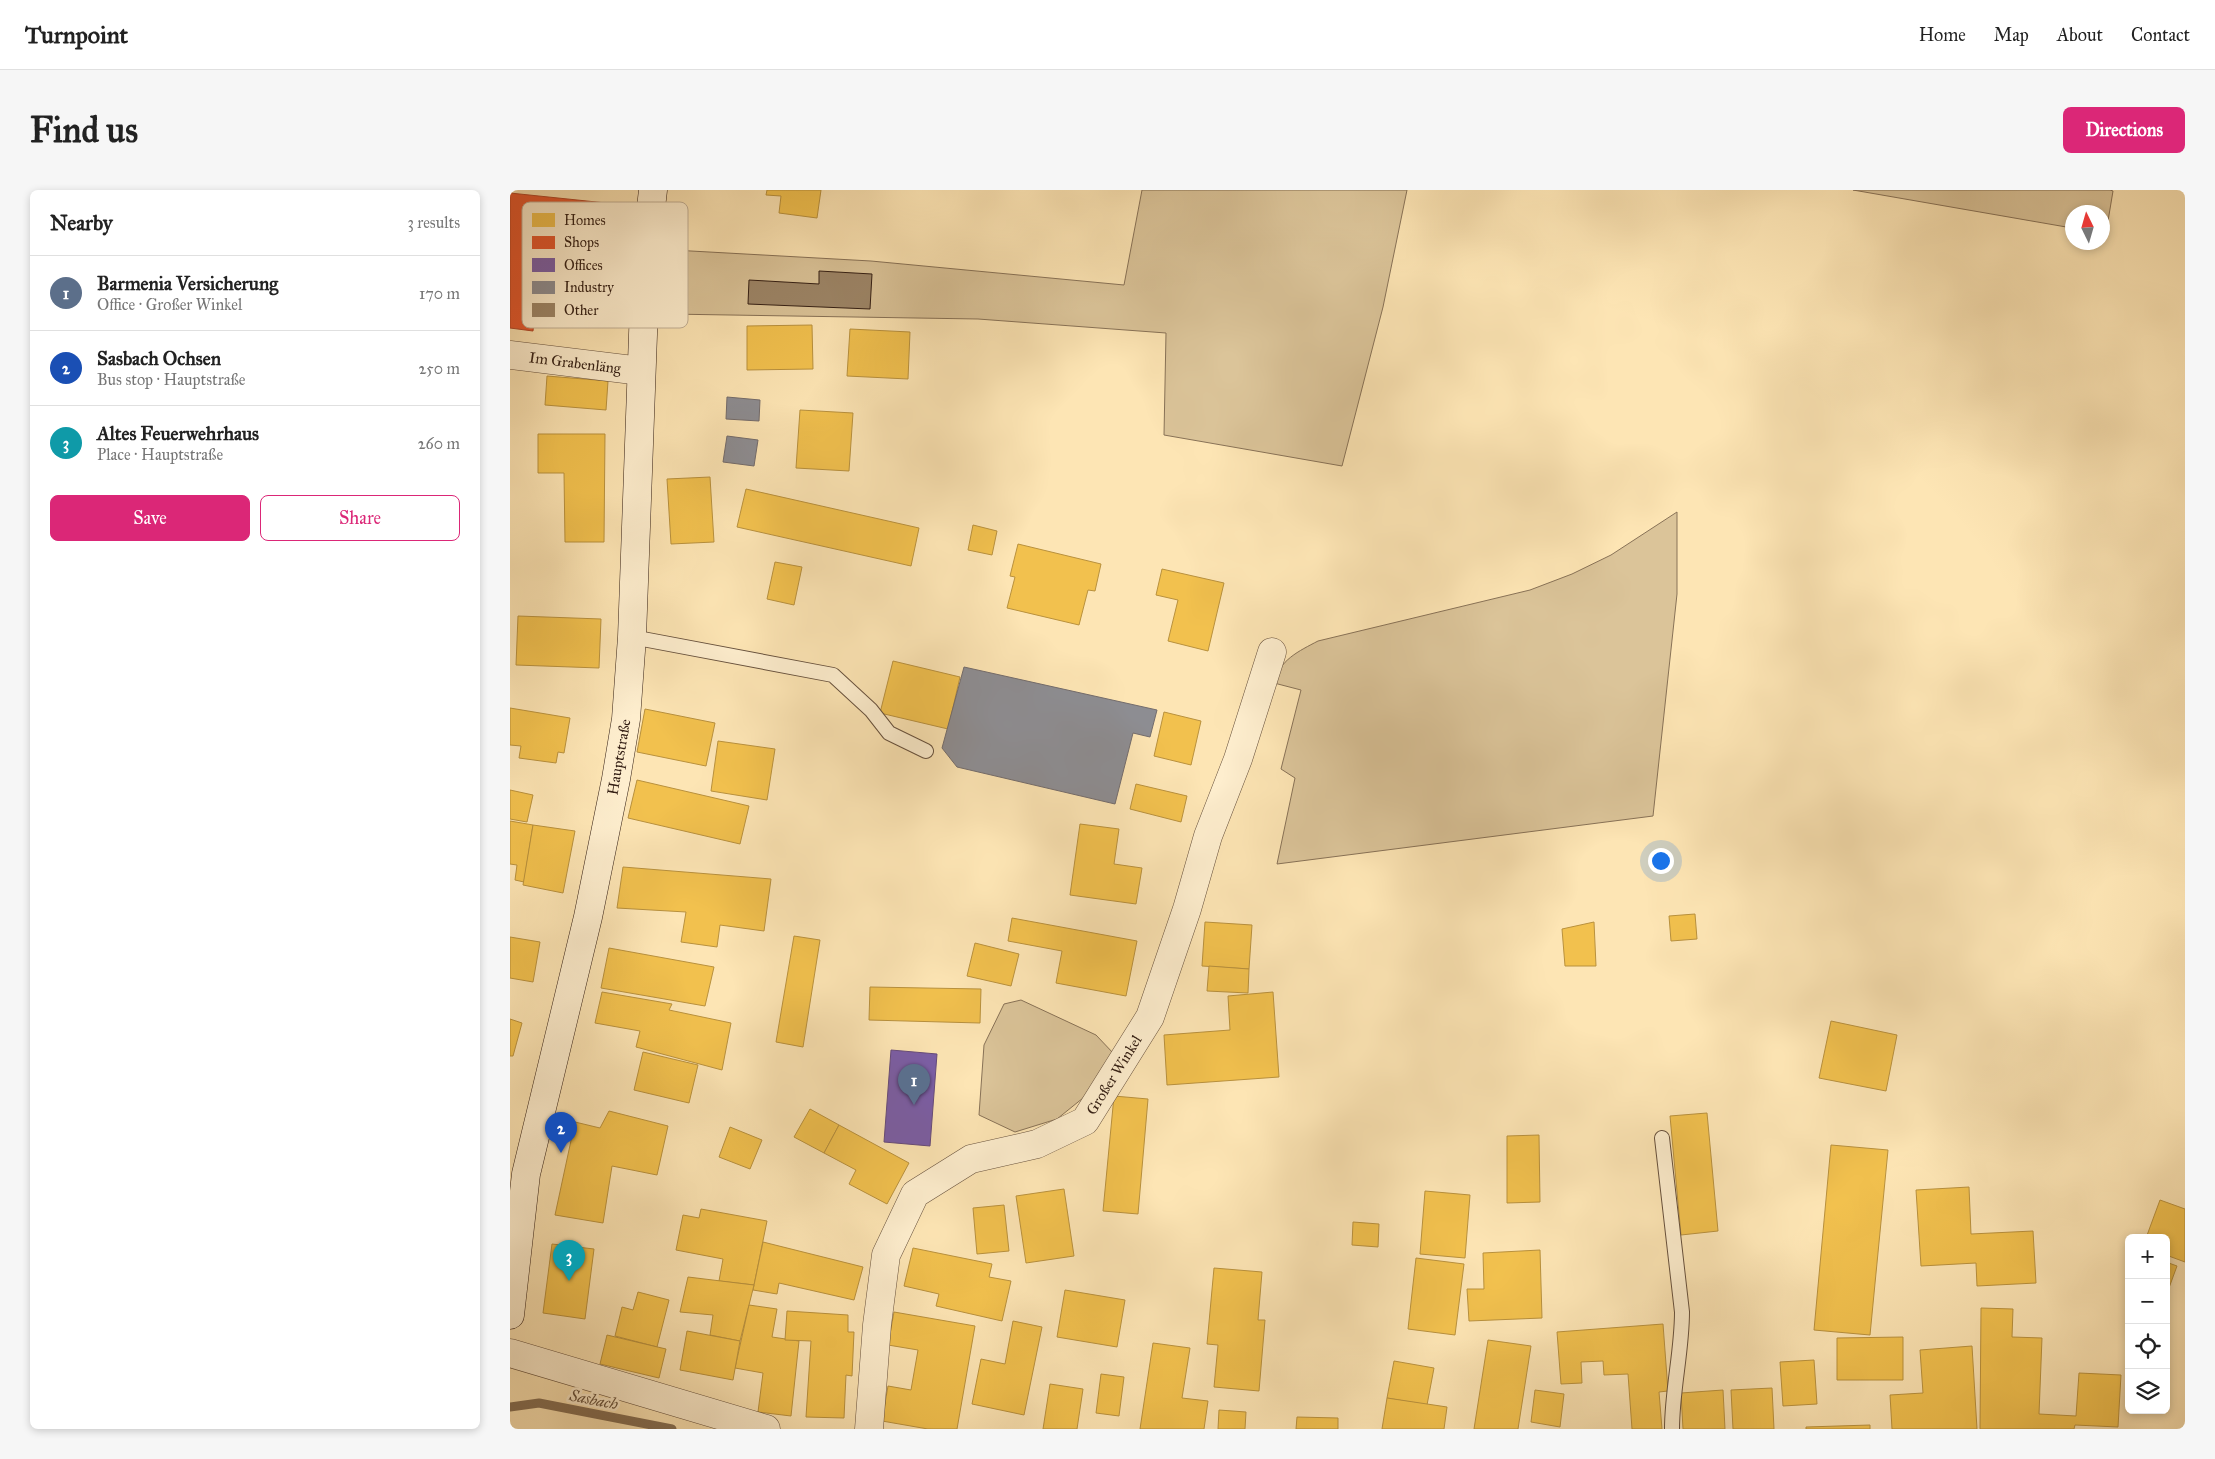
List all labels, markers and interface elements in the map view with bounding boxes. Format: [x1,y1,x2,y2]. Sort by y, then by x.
text: Turnpoint [25,20,128,50]
text: Home [1919,24,1966,46]
text: Map [1994,24,2029,46]
text: About [2057,24,2103,46]
text: Contact [2131,24,2190,46]
button: Directions [2063,107,2185,153]
text: Find us [30,109,138,152]
legend [522,202,688,328]
north arrow [2065,205,2110,250]
text: Nearby [50,210,113,236]
text: Homes [564,212,606,229]
text: 3 results [407,213,460,232]
text: Shops [564,234,599,251]
text: Offices [564,257,603,274]
text: Barmenia Versicherung [97,272,278,295]
text: Industry [564,279,614,296]
text: 1 [63,284,69,303]
text: 170 m [419,284,460,303]
text: Office · Großer Winkel [97,295,242,314]
text: Other [564,302,599,319]
text: Sasbach Ochsen [97,347,221,370]
street label: Im Grabenläng [528,348,623,378]
text: 2 [62,359,70,378]
text: 250 m [419,359,460,378]
text: Bus stop · Hauptstraße [97,370,245,389]
text: Altes Feuerwehrhaus [97,422,259,445]
text: 3 [63,434,69,453]
text: 260 m [418,434,460,453]
text: Place · Hauptstraße [97,445,223,464]
button: Save [50,495,250,541]
button: Share [260,495,460,541]
street label: Hauptstraße [603,718,635,796]
your location [1648,848,1674,874]
street label: Großer Winkel [1082,1031,1146,1118]
pin: 1 [898,1064,930,1105]
pin: 2 [545,1112,577,1153]
map controls [2125,1234,2170,1414]
button: + [2125,1234,2170,1279]
pin: 3 [553,1240,585,1281]
button: − [2125,1279,2170,1324]
button: locate [2125,1324,2170,1369]
button: layers [2125,1369,2170,1414]
water label: Sasbach [567,1385,620,1414]

